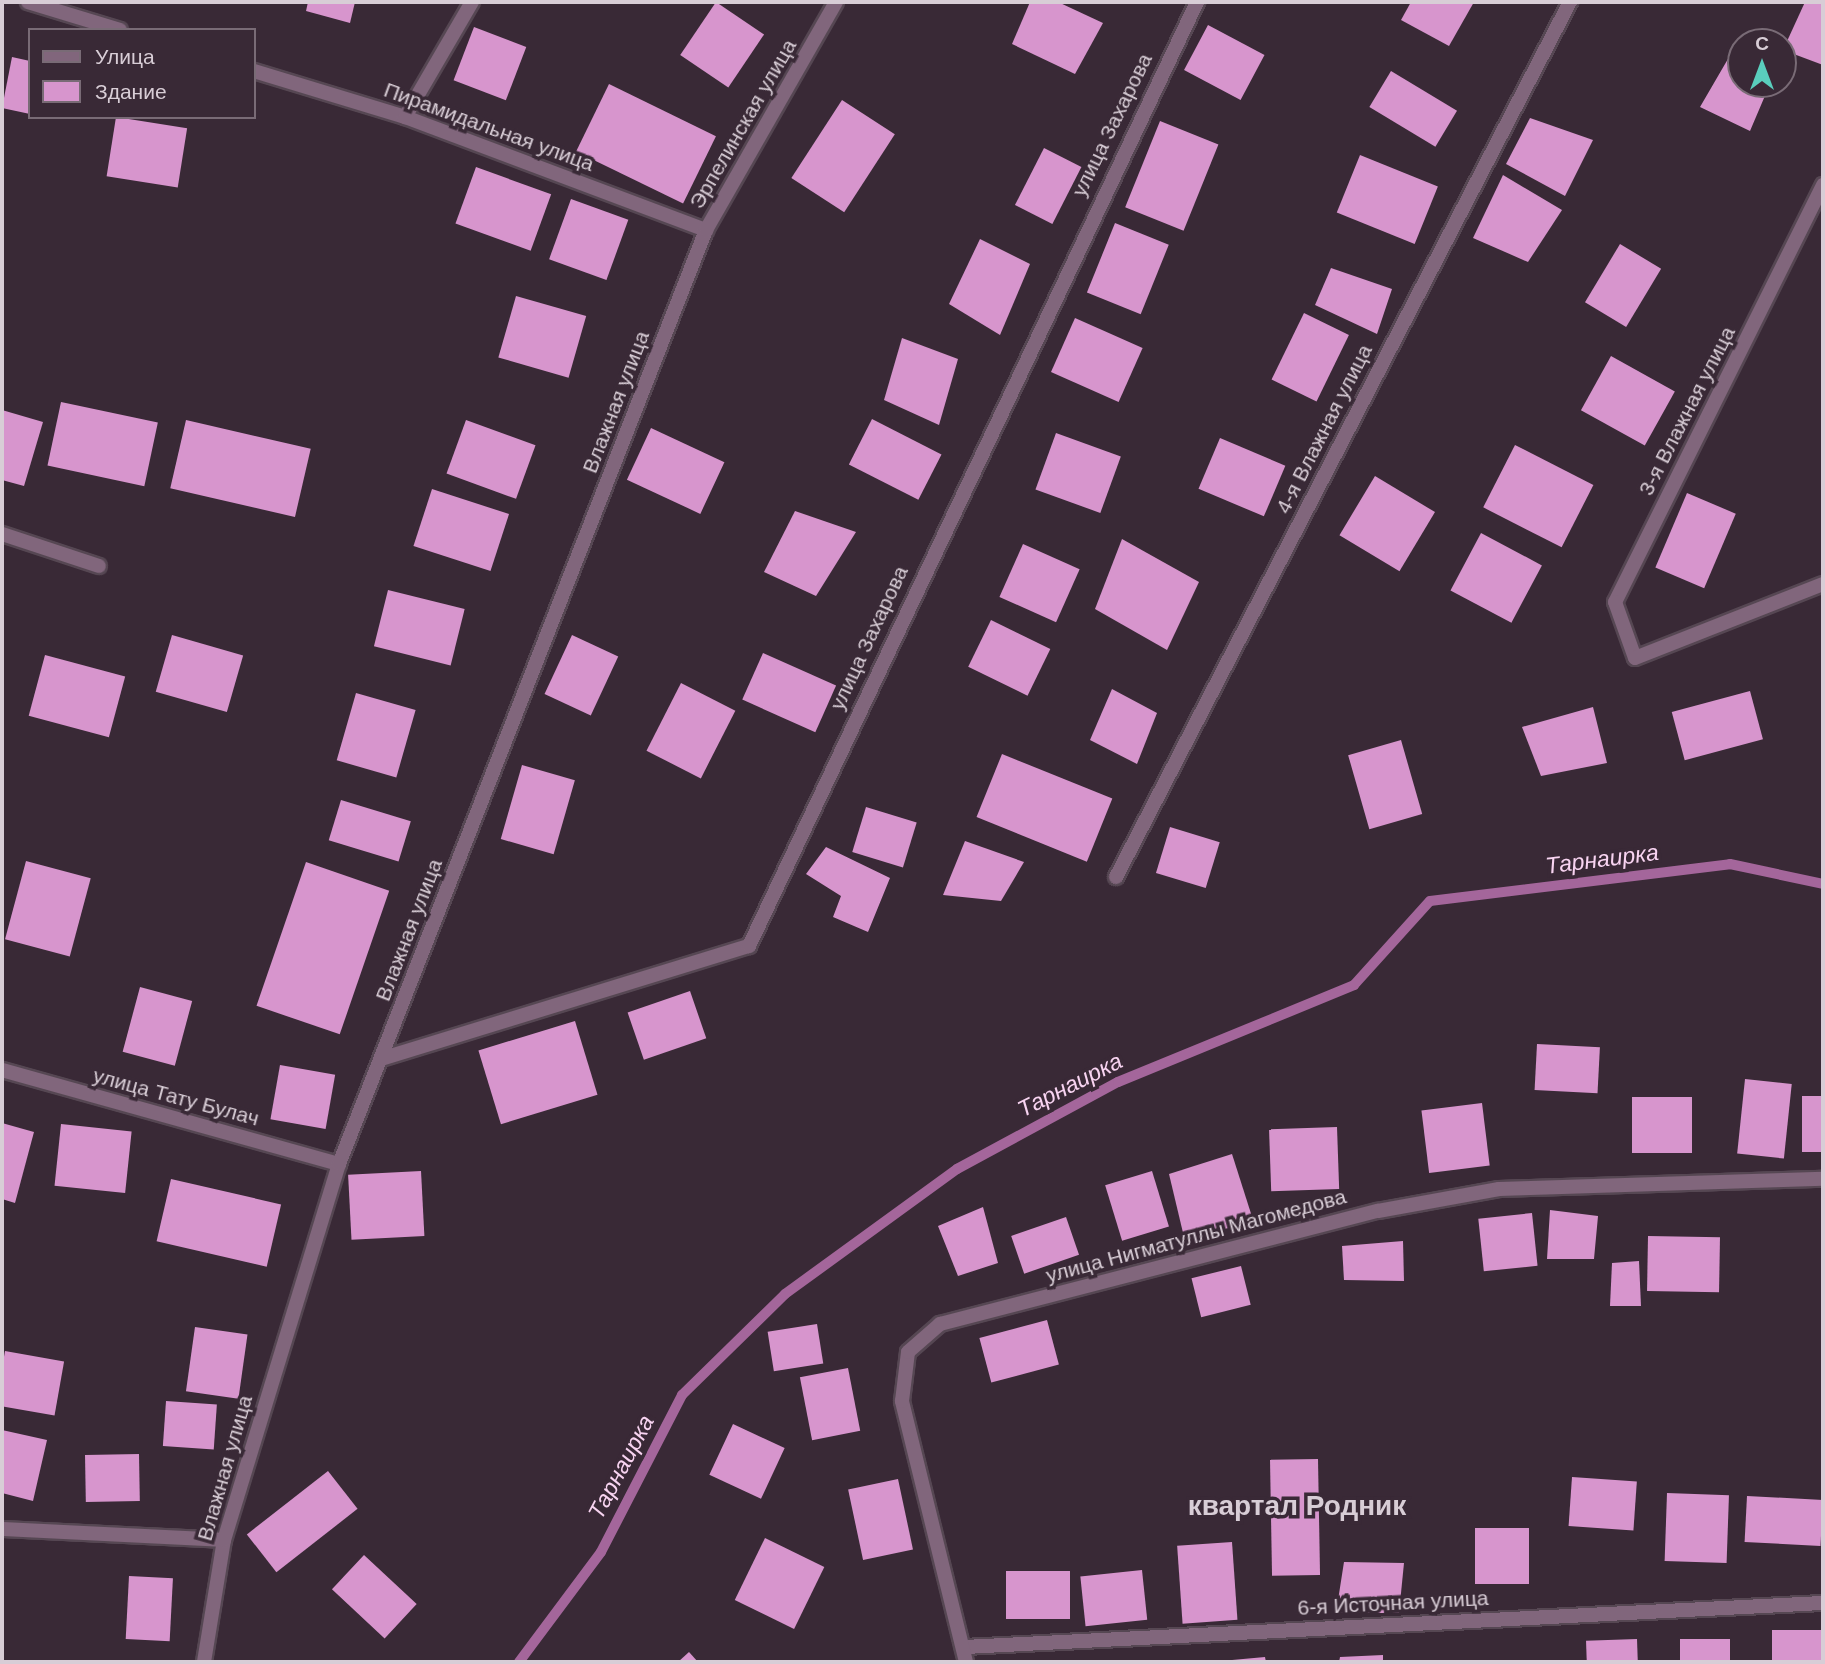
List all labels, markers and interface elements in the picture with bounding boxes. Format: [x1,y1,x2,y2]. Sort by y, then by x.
legend [28,28,256,119]
north arrow [1727,28,1797,98]
text: С [1755,33,1769,54]
street label: Эрпелинская улица [684,35,802,213]
text: Улица [95,45,155,68]
street label: улица Захарова [1067,49,1157,201]
street label: Пирамидальная улица [381,77,597,177]
text: Здание [95,80,167,103]
street label: 3-я Влажная улица [1634,322,1740,500]
street label: Влажная улица [577,327,655,477]
street label: 4-я Влажная улица [1271,340,1377,518]
street label: улица Захарова [825,562,913,714]
water label: Тарнаирка [1544,838,1660,880]
street label: Влажная улица [370,855,448,1005]
water label: Тарнаирка [1013,1047,1127,1123]
street label: улица Тату Булач [90,1063,262,1131]
street label: улица Нигматуллы Магомедова [1043,1184,1349,1288]
street label: Влажная улица [192,1392,258,1544]
water label: Тарнаирка [582,1410,660,1524]
district label: квартал Родник [1188,1489,1406,1523]
street label: 6-я Источная улица [1297,1585,1489,1621]

